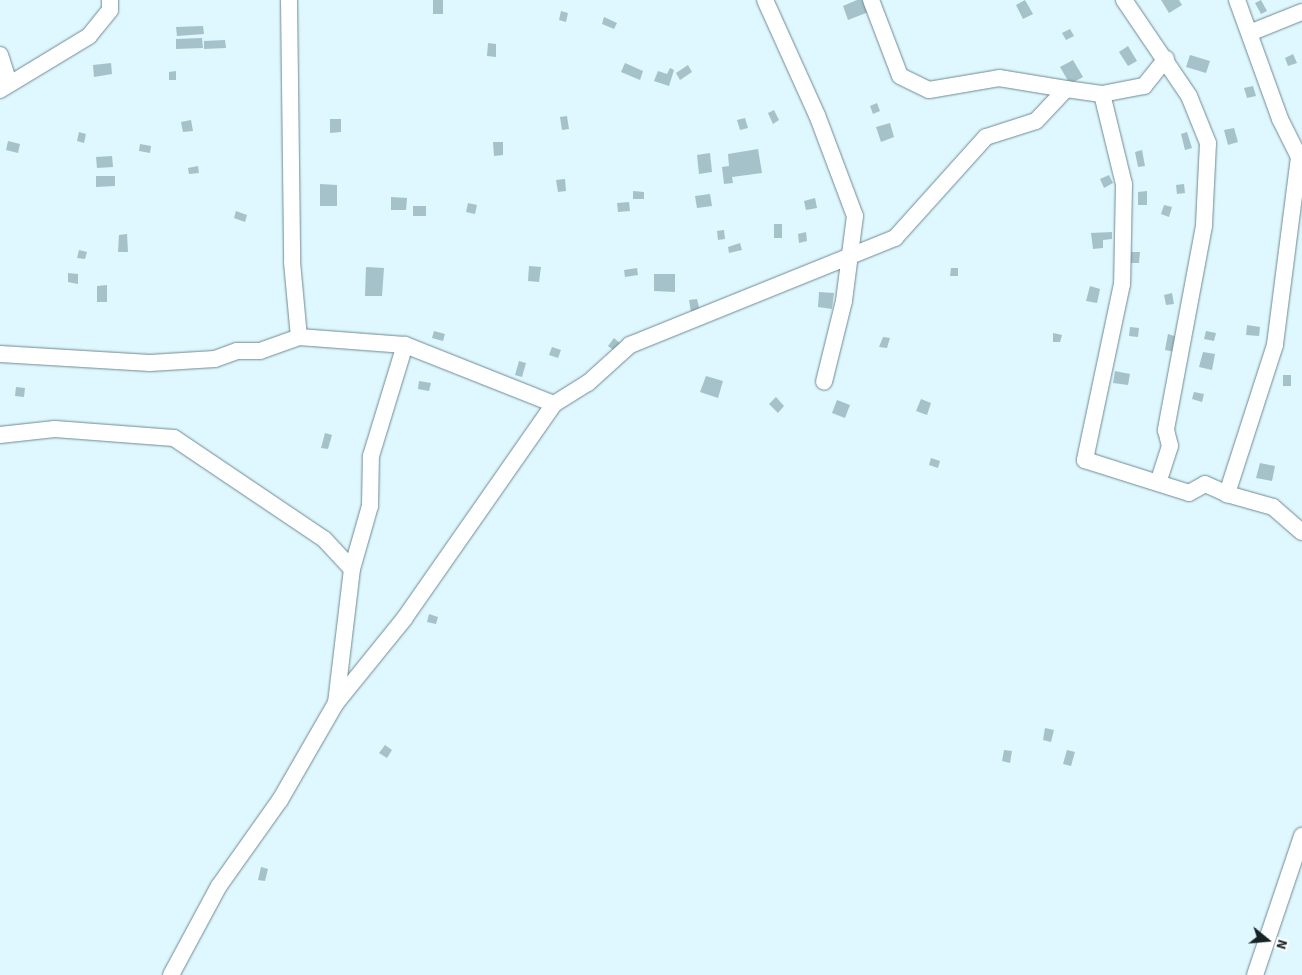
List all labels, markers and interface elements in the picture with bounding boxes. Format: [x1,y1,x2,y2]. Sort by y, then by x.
north arrow [1242,915,1292,965]
text: N [1270,937,1292,952]

